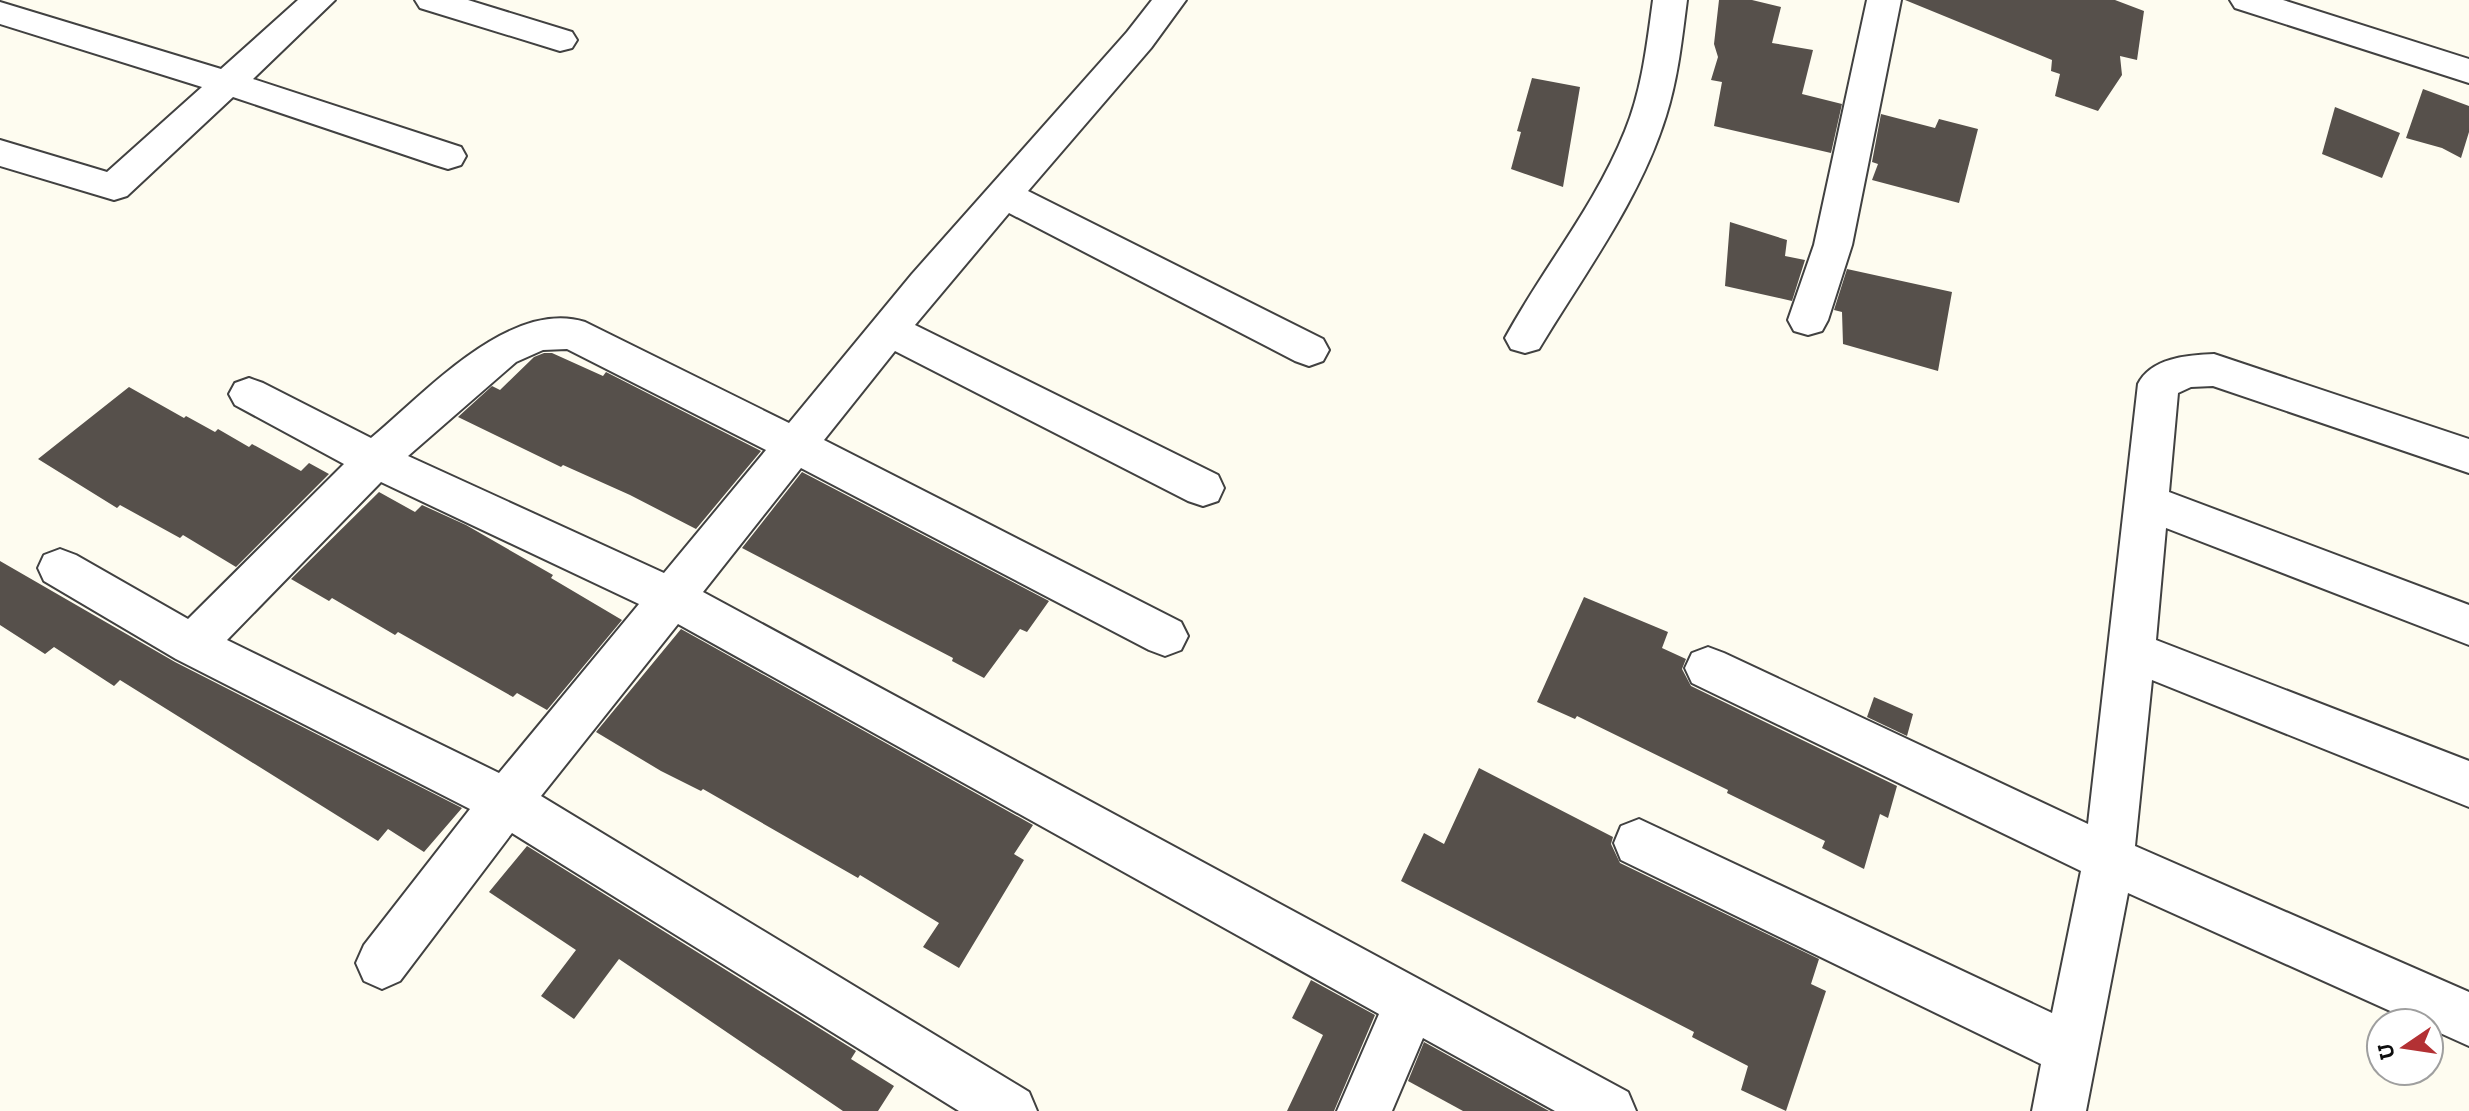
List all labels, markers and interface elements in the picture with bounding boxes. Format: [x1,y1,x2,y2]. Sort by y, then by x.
north arrow [2365,1007,2445,1087]
text: U [2371,1040,2401,1062]

